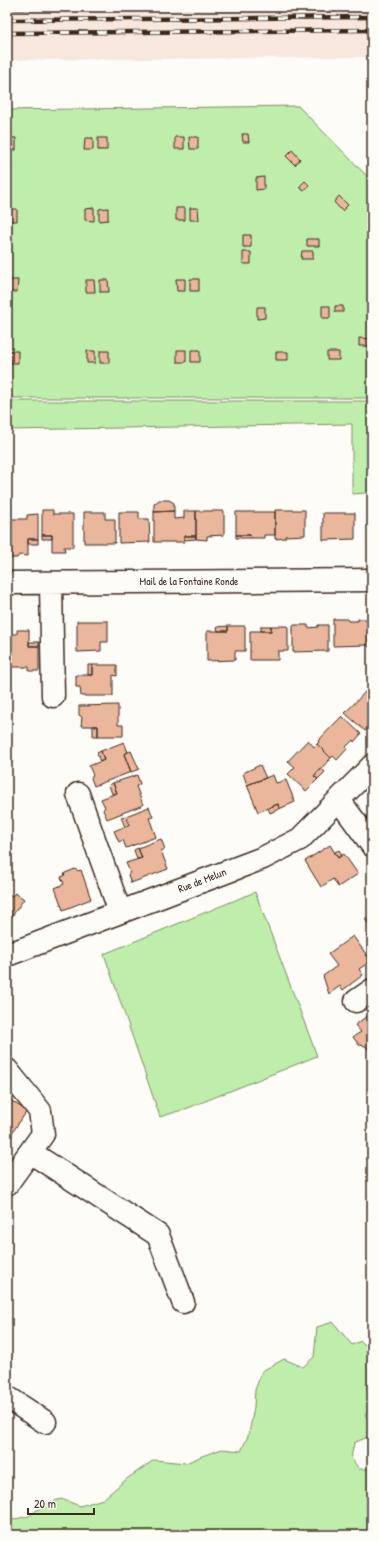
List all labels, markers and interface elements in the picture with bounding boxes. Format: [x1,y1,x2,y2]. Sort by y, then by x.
street label: Mail de la Fontaine Ronde [140,574,239,588]
street label: Rue de Melun [176,864,228,896]
scale bar [28,1490,94,1516]
text: 20 m [34,1495,56,1512]

